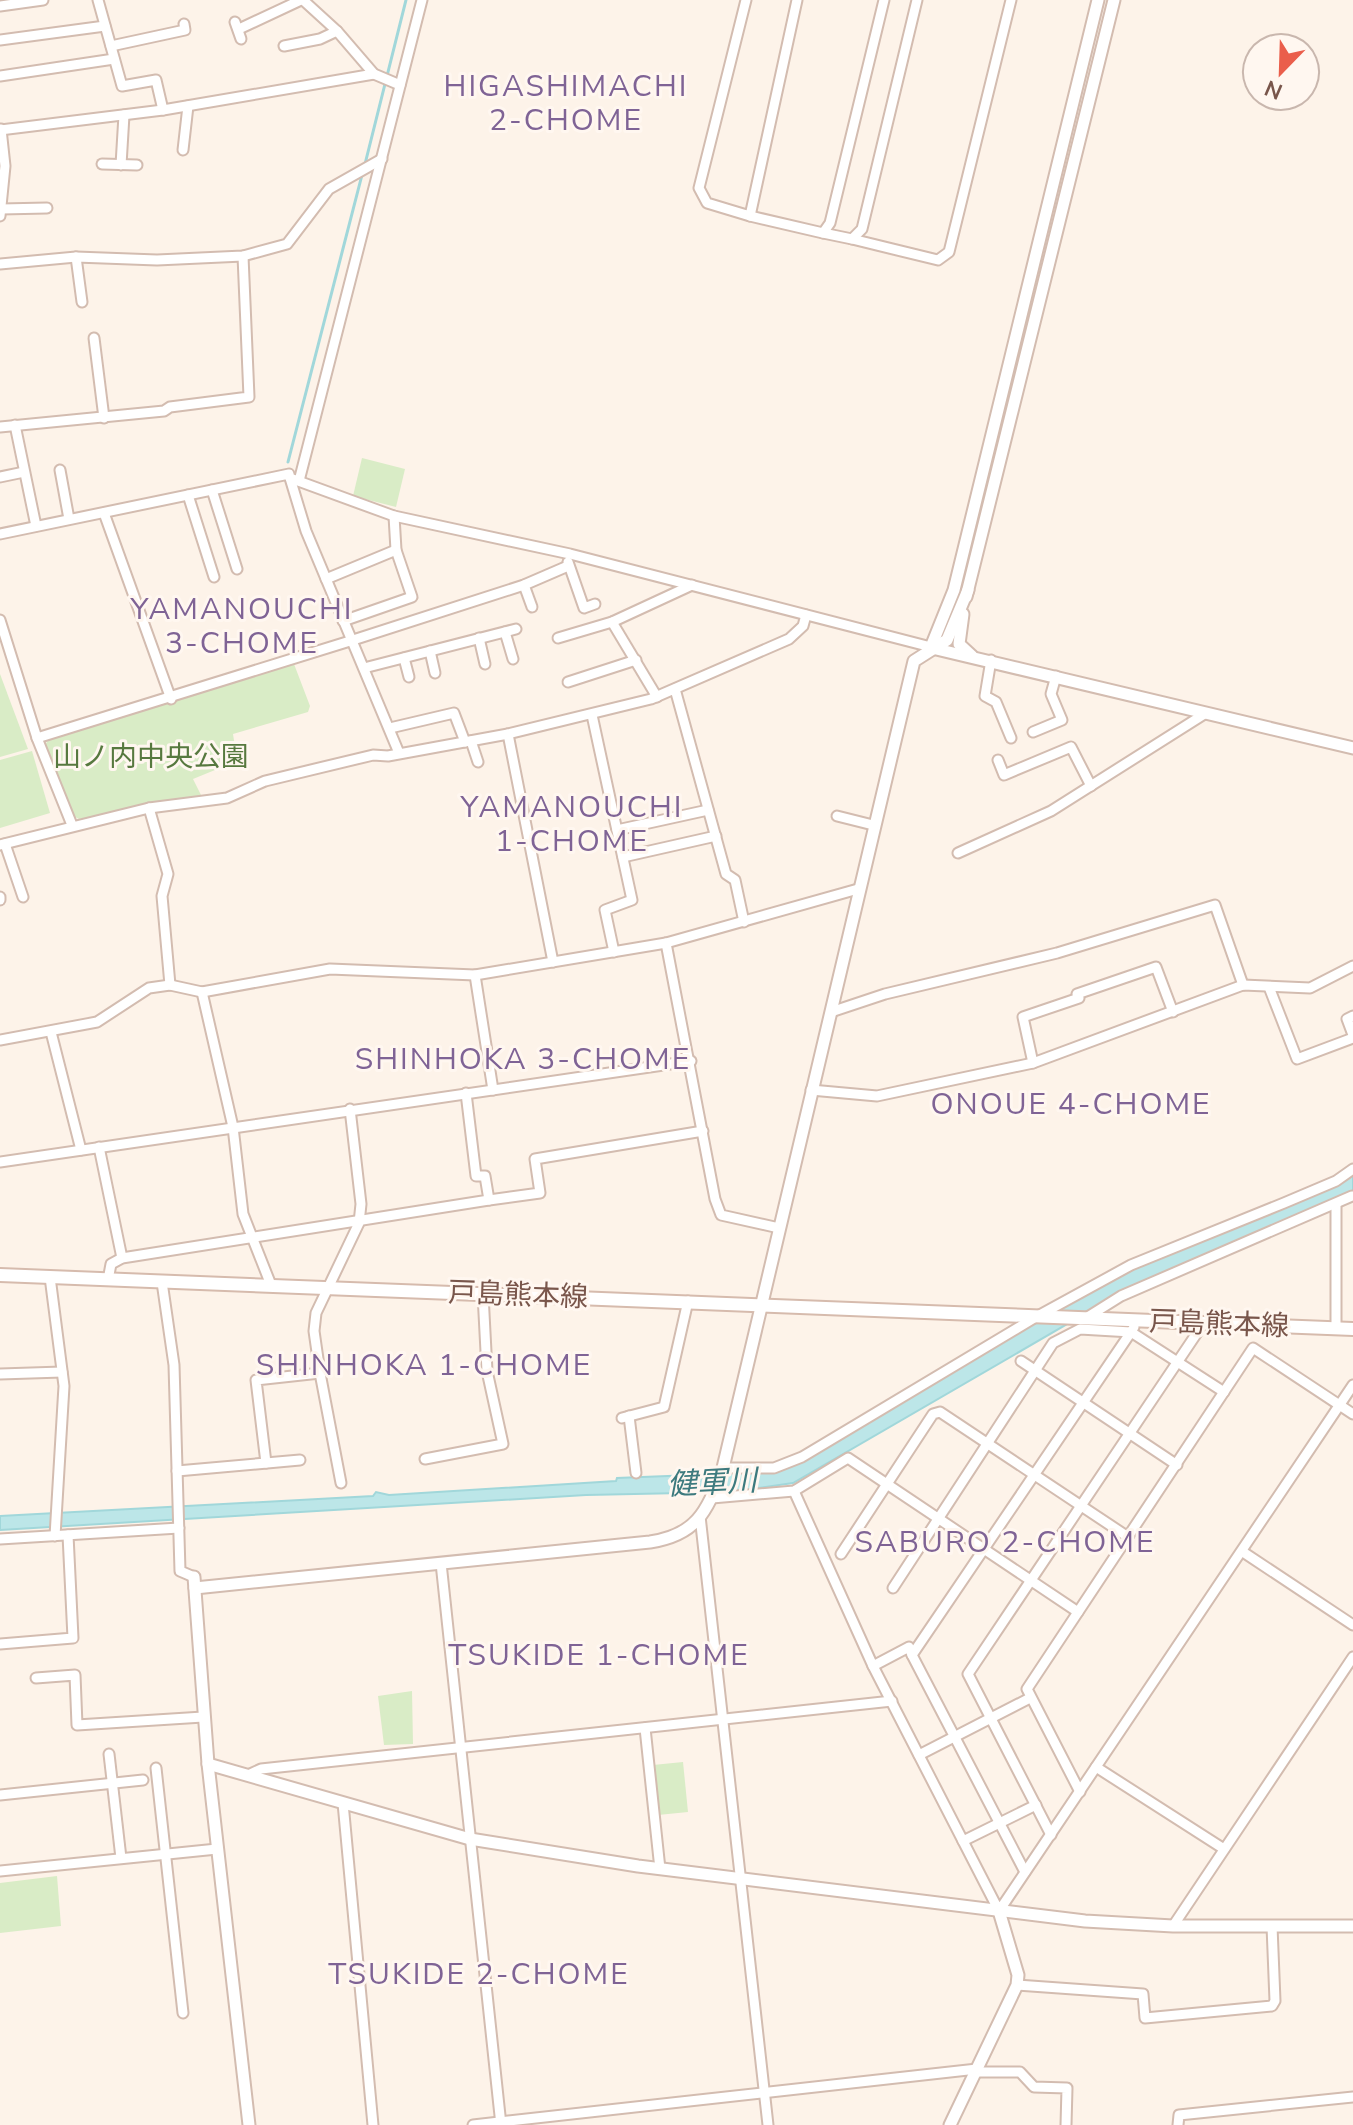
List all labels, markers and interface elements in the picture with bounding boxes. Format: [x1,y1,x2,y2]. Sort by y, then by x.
north arrow [1241,32,1321,112]
district label: HIGASHIMACHI 2-CHOME [444,66,688,141]
text: N [1260,72,1287,107]
district label: YAMANOUCHI 3-CHOME [129,589,354,664]
park label: 山ノ内中央公園 [53,738,249,776]
district label: YAMANOUCHI 1-CHOME [459,787,684,862]
district label: SHINHOKA 3-CHOME [355,1039,691,1080]
district label: ONOUE 4-CHOME [930,1084,1212,1125]
street label: 戸島熊本線 [447,1274,589,1316]
street label: 戸島熊本線 [1148,1303,1290,1345]
district label: SHINHOKA 1-CHOME [256,1345,592,1386]
water label: 健軍川 [666,1460,761,1506]
district label: SABURO 2-CHOME [855,1522,1155,1563]
district label: TSUKIDE 1-CHOME [448,1635,750,1676]
district label: TSUKIDE 2-CHOME [328,1954,630,1995]

